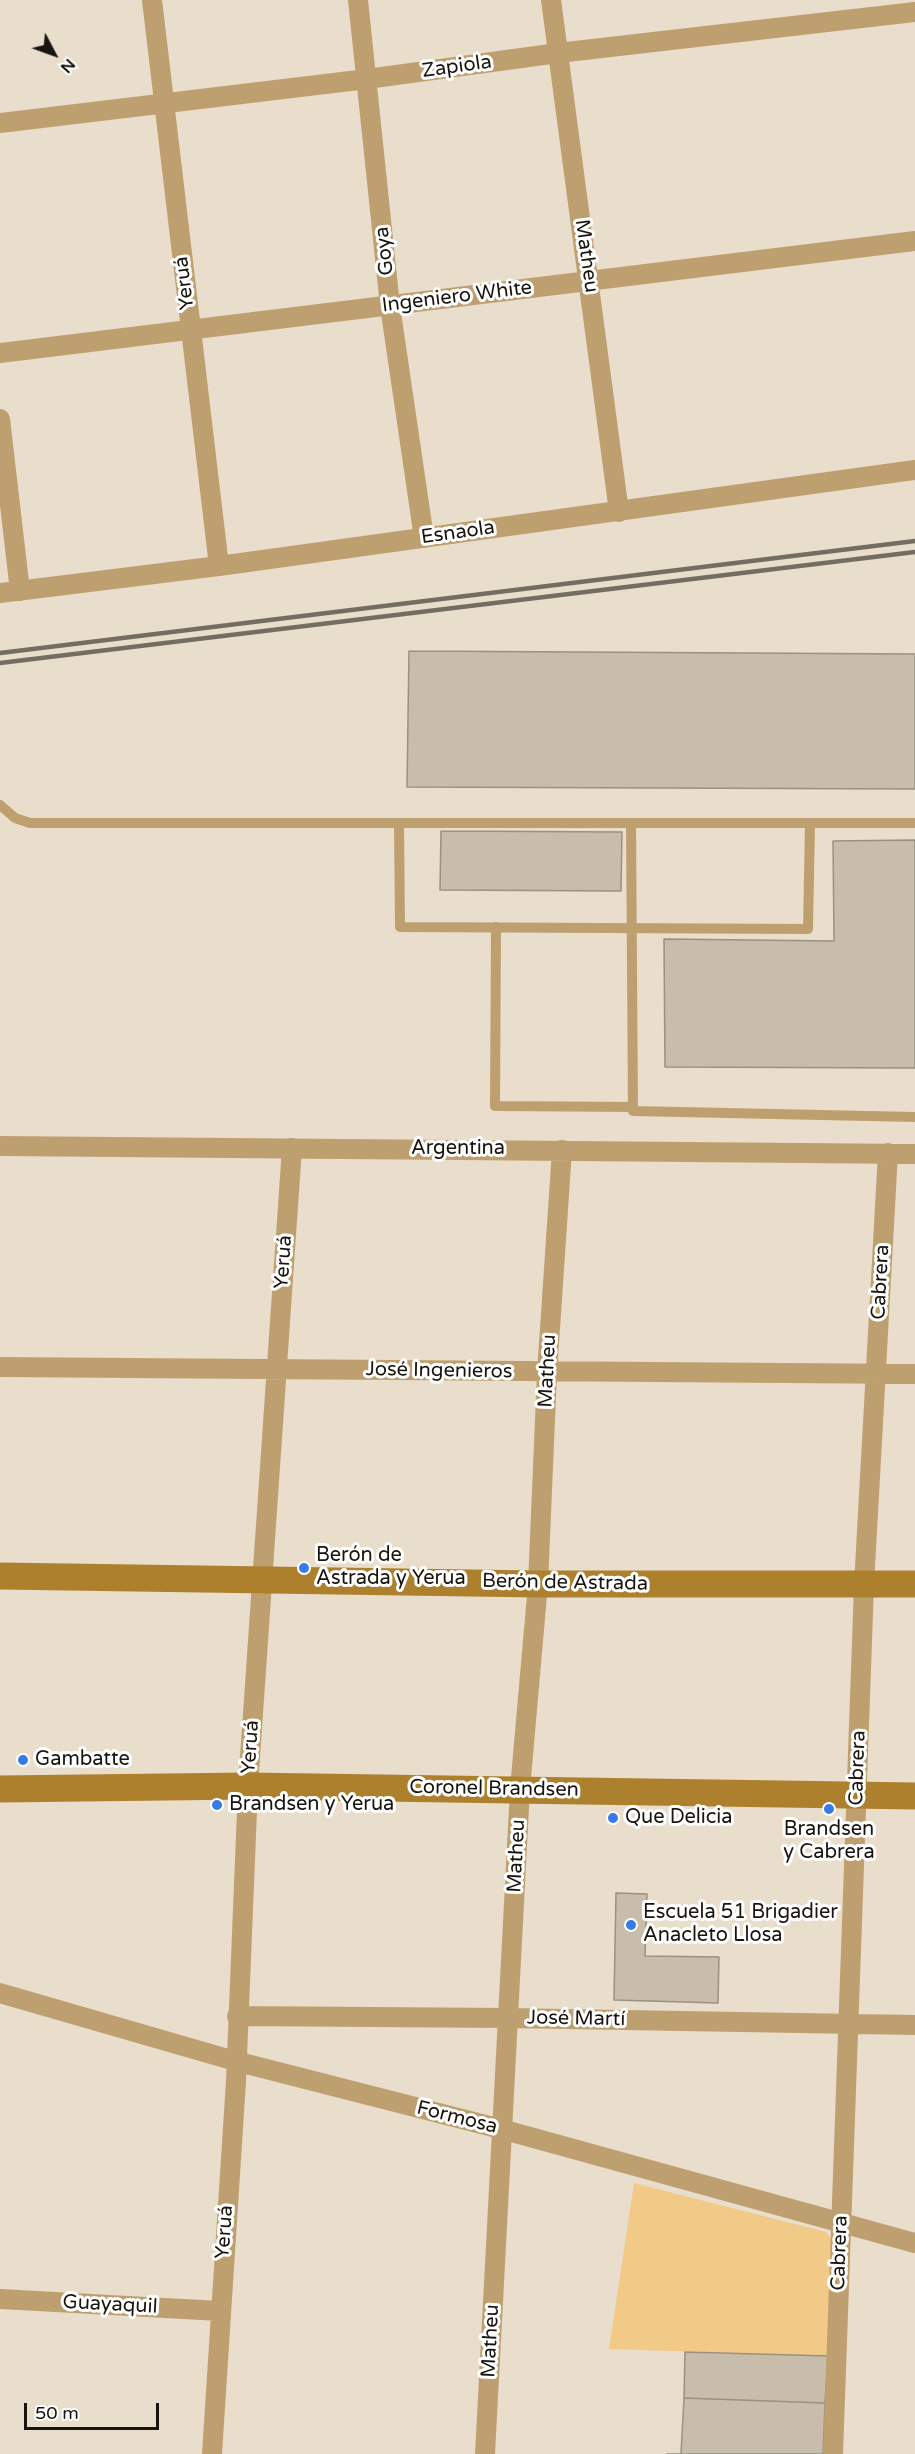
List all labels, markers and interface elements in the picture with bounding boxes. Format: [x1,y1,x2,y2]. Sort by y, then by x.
north arrow [24,24,84,84]
street label: Zapiola [421,50,493,84]
text: N [56,54,79,77]
street label: Matheu [569,218,603,294]
street label: Goya [371,225,399,277]
street label: Yeruá [170,255,200,311]
street label: Ingeniero White [381,276,533,318]
street label: Esnaola [420,516,496,550]
street label: Argentina [411,1137,505,1161]
street label: Yeruá [270,1234,298,1290]
street label: Cabrera [867,1244,895,1320]
street label: Matheu [534,1334,562,1408]
street label: José Ingenieros [365,1358,513,1384]
place label: Berón de Astrada y Yerua [316,1544,466,1591]
marker: Berón de Astrada y Yerua [297,1561,311,1575]
street label: Berón de Astrada [482,1570,648,1596]
street label: Yeruá [237,1719,265,1775]
street label: Cabrera [845,1730,871,1806]
place label: Gambatte [35,1748,130,1772]
marker: Gambatte [16,1753,30,1767]
street label: Coronel Brandsen [409,1776,579,1802]
place label: Brandsen y Yerua [229,1793,394,1817]
marker: Brandsen y Yerua [210,1798,224,1812]
marker: Brandsen y Cabrera [822,1802,836,1816]
place label: Que Delicia [625,1806,733,1830]
marker: Que Delicia [606,1811,620,1825]
place label: Brandsen y Cabrera [783,1818,875,1865]
street label: Matheu [503,1819,531,1893]
place label: Escuela 51 Brigadier Anacleto Llosa [643,1901,838,1948]
marker: Escuela 51 Brigadier Anacleto Llosa [624,1918,638,1932]
street label: José Martí [527,2006,625,2032]
street label: Formosa [414,2096,500,2140]
street label: Yeruá [211,2204,239,2260]
street label: Cabrera [827,2215,853,2291]
street label: Guayaquil [62,2291,158,2319]
street label: Matheu [477,2304,505,2378]
scale bar [27,2391,162,2429]
text: 50 m [35,2402,79,2424]

